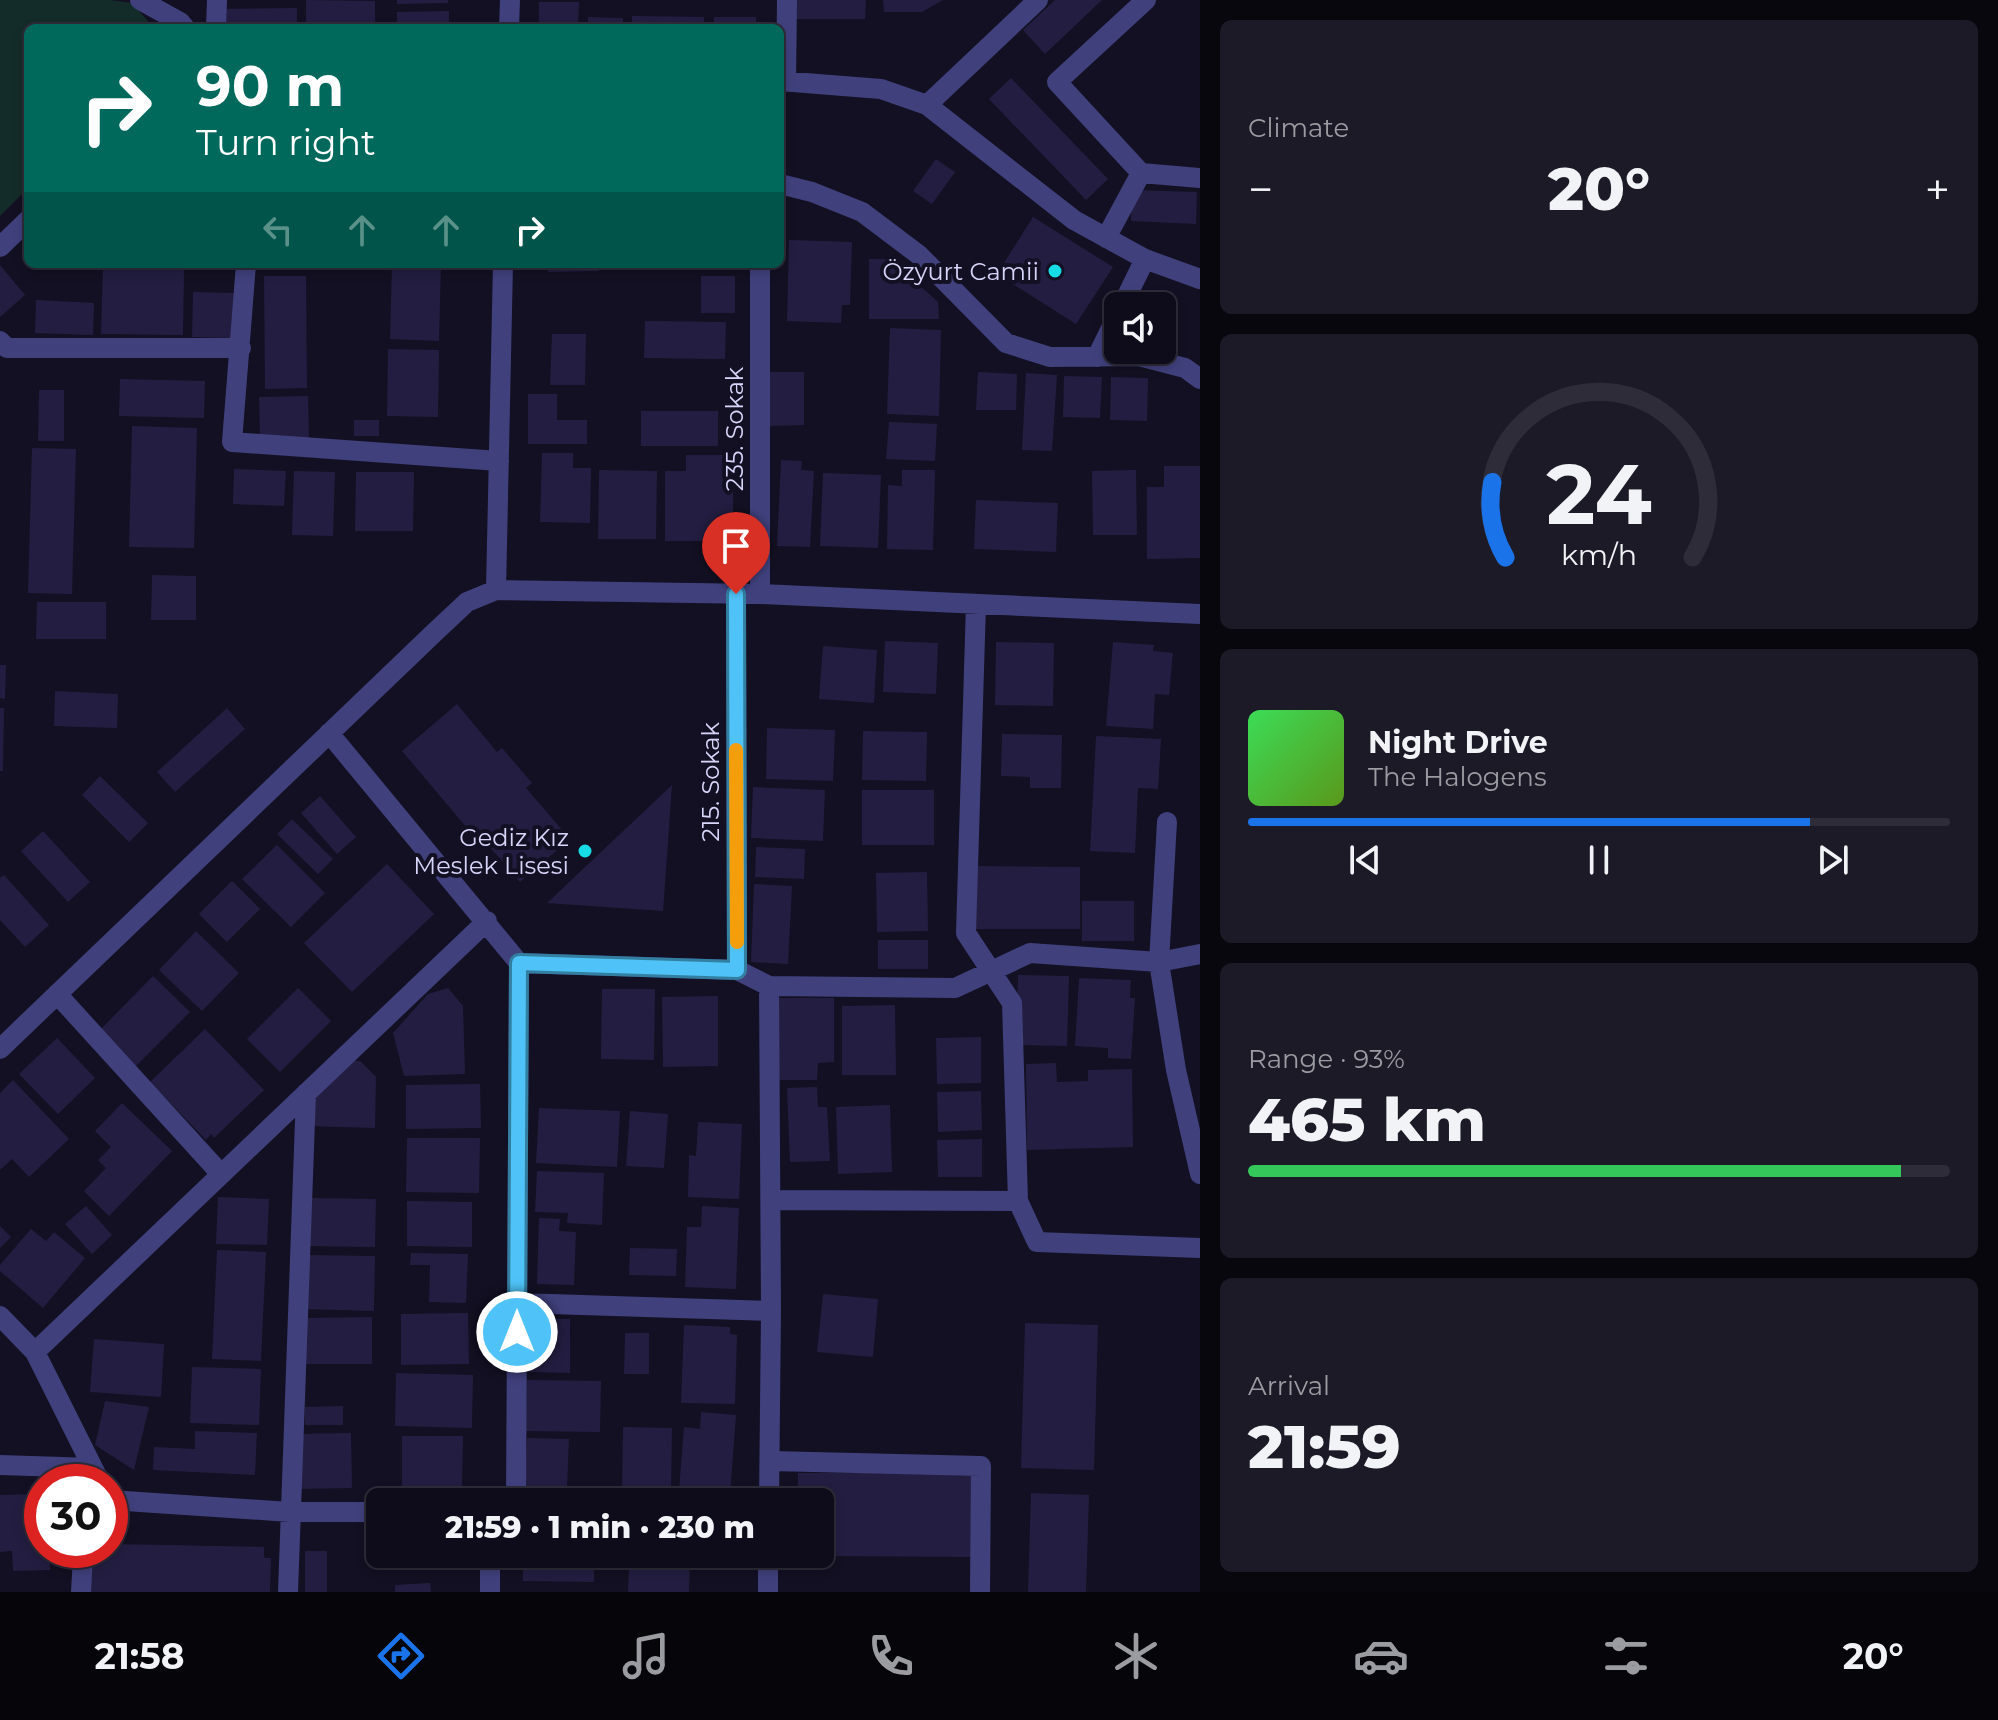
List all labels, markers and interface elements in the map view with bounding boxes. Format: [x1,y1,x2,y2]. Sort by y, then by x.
text: 90 m [196,52,344,120]
icon: right [64,56,168,160]
text: Climate [1248,112,1349,144]
text: Turn right [196,120,376,164]
text: 20° [1548,152,1650,225]
text: − [1248,162,1273,216]
text: + [1925,162,1950,216]
icon: left [256,208,300,252]
icon: ahead [340,208,384,252]
icon: ahead [424,208,468,252]
icon: right [508,208,552,252]
place label: Özyurt Camii [882,257,1039,286]
marker: Özyurt Camii [1046,262,1064,280]
map controls [1104,292,1176,364]
button: sound [1104,292,1176,364]
street label: 235. Sokak [720,366,749,491]
text: 24 [1546,442,1652,544]
pin [702,512,770,594]
icon: arrive [714,524,758,568]
text: km/h [1561,537,1637,572]
street label: 215. Sokak [696,722,725,842]
text: Night Drive [1368,724,1548,761]
text: The Halogens [1368,761,1547,793]
place label: Gediz Kız Meslek Lisesi [413,823,569,880]
icon: previous [1343,838,1387,882]
icon: pause [1577,838,1621,882]
icon: next [1811,838,1855,882]
marker: Gediz Kız Meslek Lisesi [576,842,594,860]
text: Range · 93% [1248,1043,1405,1075]
text: 465 km [1248,1083,1486,1156]
position arrow [475,1290,559,1374]
text: Arrival [1248,1370,1330,1402]
text: 21:59 [1248,1410,1401,1483]
speed limit sign: 30 [24,1464,128,1568]
text: 21:59 · 1 min · 230 m [445,1509,755,1546]
icon: directions [373,1628,429,1684]
icon: music [618,1628,674,1684]
icon: phone [863,1628,919,1684]
icon: climate [1108,1628,1164,1684]
icon: car [1353,1628,1409,1684]
icon: filters [1598,1628,1654,1684]
text: 21:58 [94,1634,184,1678]
text: 20° [1843,1634,1904,1678]

